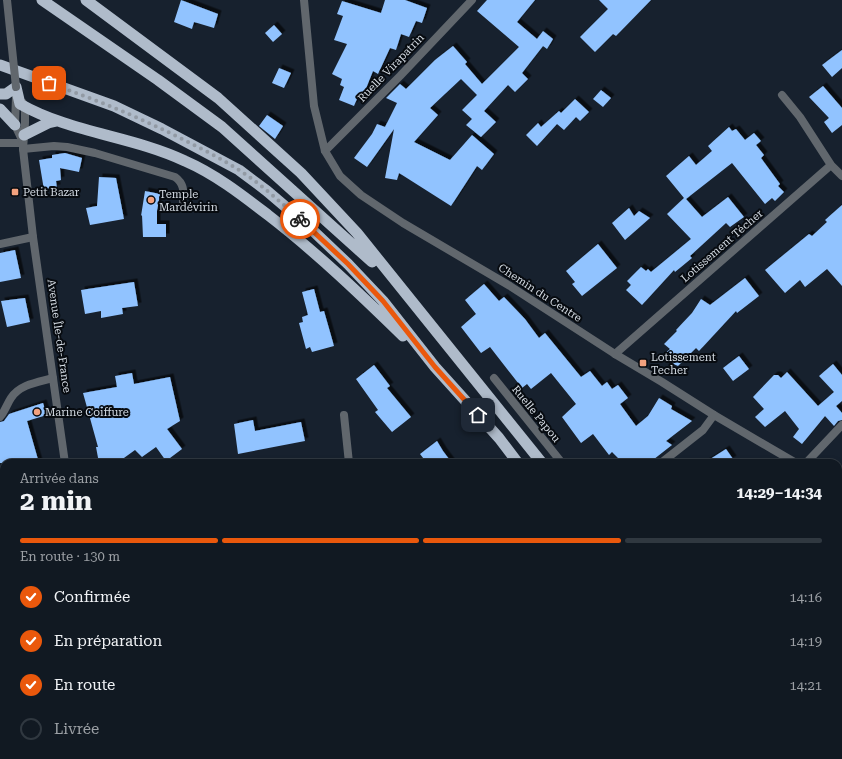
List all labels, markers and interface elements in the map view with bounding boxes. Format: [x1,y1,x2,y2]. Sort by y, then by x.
street label: Ruelle Virapatrin [355,31,427,105]
pin [32,66,66,100]
icon: bag [38,72,60,94]
place label: Petit Bazar [23,186,80,199]
marker: Petit Bazar [10,187,20,197]
place label: Temple Mardévirin [159,188,218,214]
marker: Temple Mardévirin [146,195,156,205]
courier [280,199,320,239]
street label: Lotissement Técher [678,207,766,285]
icon: bike [289,208,311,230]
street label: Chemin du Centre [496,261,584,325]
street label: Avenue Île-de-France [45,278,74,394]
place label: Lotissement Techer [651,351,716,377]
marker: Lotissement Techer [638,358,648,368]
street label: Ruelle Papou [509,383,563,445]
pin [461,398,495,432]
icon: home [467,404,489,426]
place label: Marine Coiffure [45,406,129,419]
marker: Marine Coiffure [32,407,42,417]
text: Arrivée dans [20,471,99,486]
text: 14:29–14:34 [736,484,822,502]
text: 2 min [20,486,92,516]
text: En route · 130 m [20,549,120,564]
icon: check [20,586,42,608]
text: Confirmée [54,588,130,606]
text: 14:16 [790,590,822,605]
icon: check [20,630,42,652]
text: En préparation [54,632,162,650]
text: 14:19 [790,634,822,649]
icon: check [20,674,42,696]
text: En route [54,676,115,694]
text: 14:21 [790,678,822,693]
text: Livrée [54,720,99,738]

